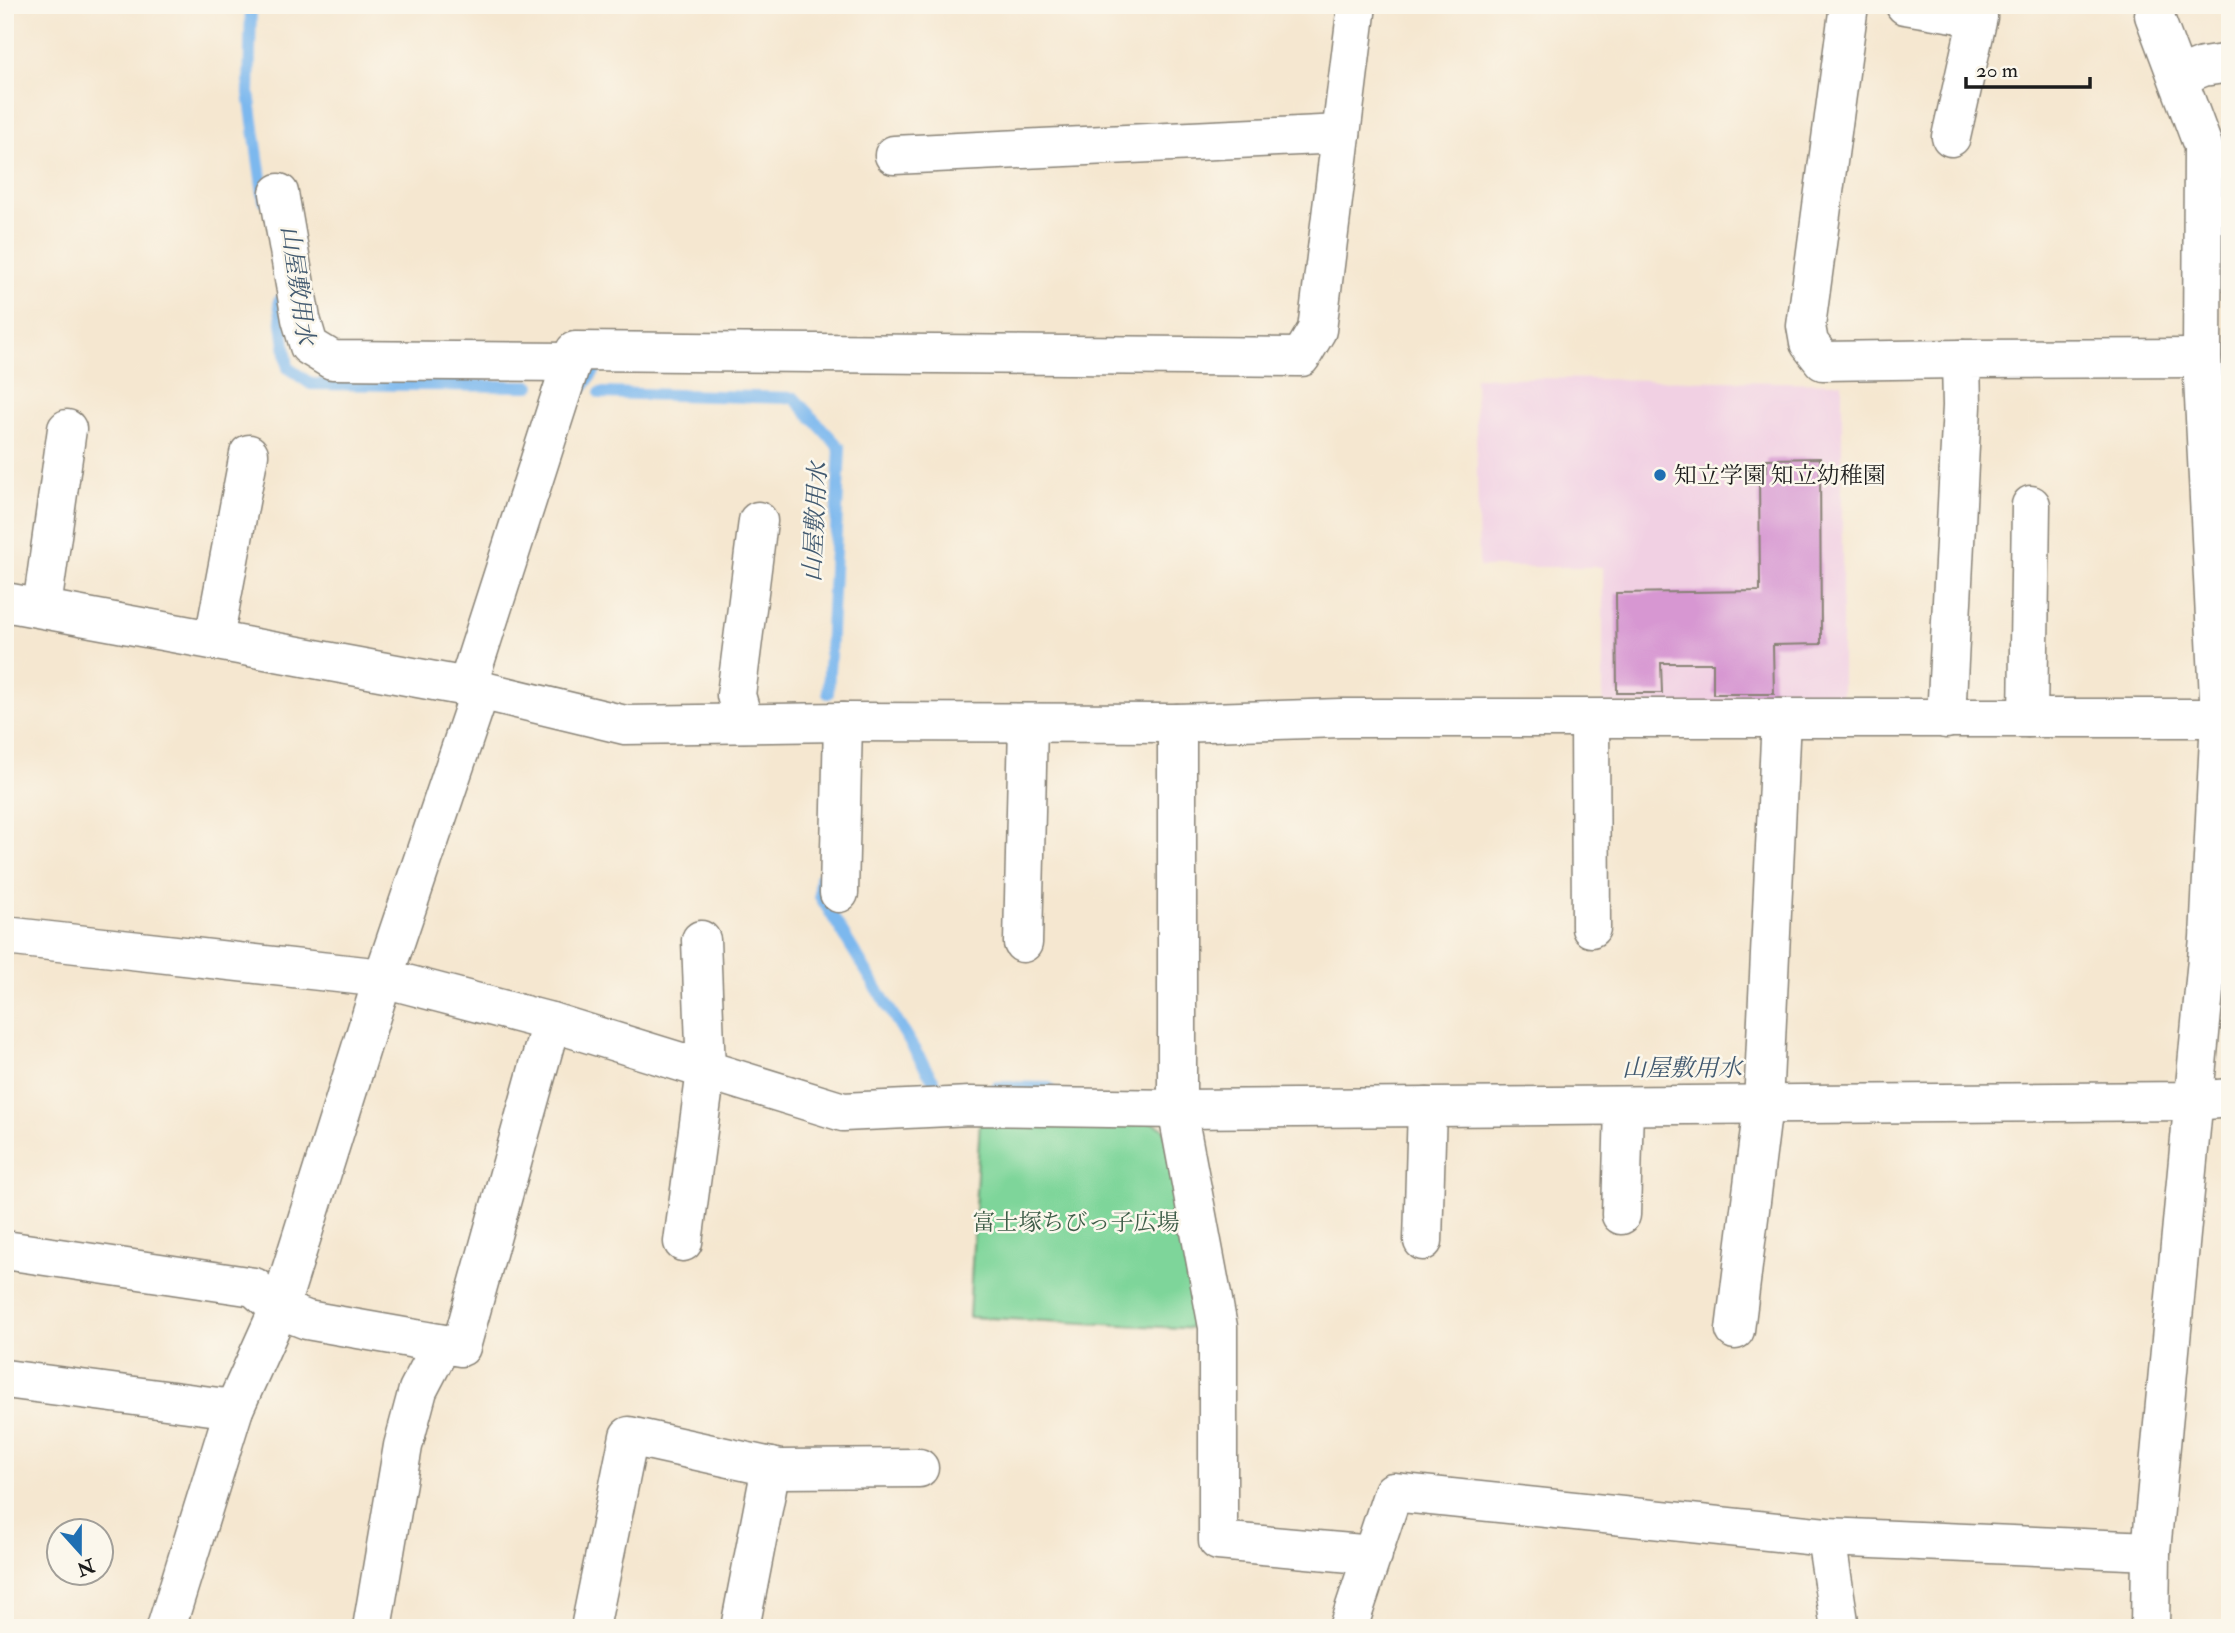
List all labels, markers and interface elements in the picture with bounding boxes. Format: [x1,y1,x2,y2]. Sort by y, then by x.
scale bar [1966,46,2090,90]
text: 20 m [1976,57,2018,84]
water label: 山屋敷用水 [274,223,321,349]
water label: 山屋敷用水 [797,459,834,583]
place label: 知立学園 知立幼稚園 [1674,461,1886,490]
marker: 知立学園 知立幼稚園 [1652,467,1668,483]
water label: 山屋敷用水 [1622,1053,1744,1084]
park label: 富士塚ちびっ子広場 [973,1208,1180,1237]
north arrow [46,1518,116,1588]
text: N [73,1552,99,1582]

